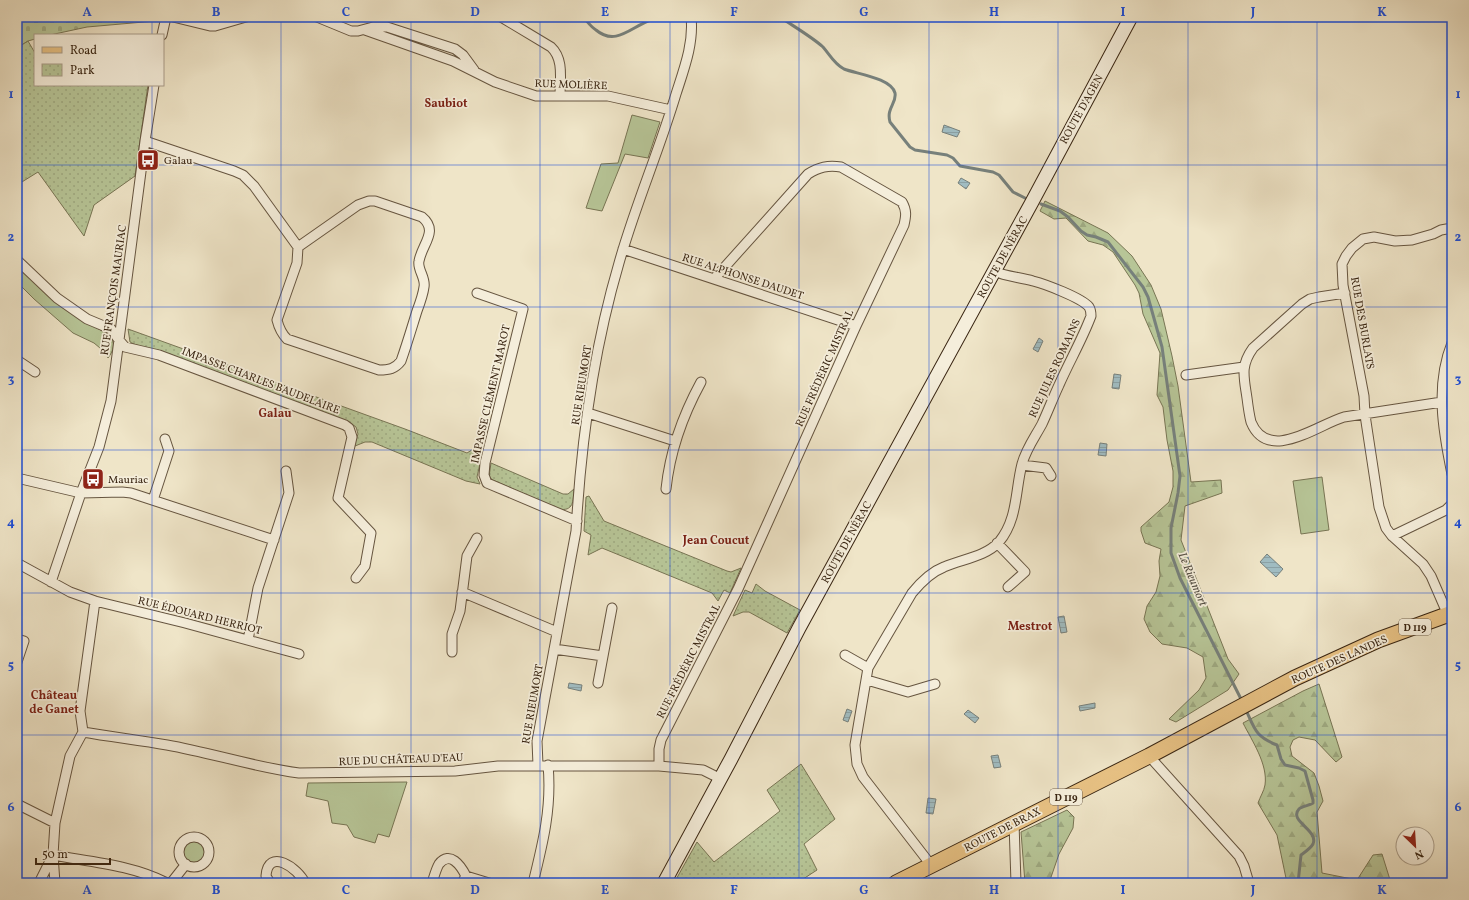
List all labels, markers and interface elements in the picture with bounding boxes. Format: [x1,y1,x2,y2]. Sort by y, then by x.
text: A [82,4,92,22]
text: B [212,4,221,22]
text: C [342,4,350,22]
text: D [470,4,480,22]
text: E [601,4,609,22]
text: F [730,4,738,22]
text: G [859,4,869,22]
text: H [989,4,999,22]
text: I [1121,4,1126,22]
text: J [1250,4,1256,22]
text: K [1377,4,1387,22]
legend [34,34,164,86]
text: Road [70,43,97,59]
text: Park [70,63,95,79]
street label: ROUTE D'AGEN [1057,72,1108,147]
street label: RUE MOLIÈRE [534,77,608,94]
text: 1 [8,86,14,104]
text: 1 [1455,86,1461,104]
district label: Saubiot [424,96,468,112]
bus stop icon: Galau [135,147,161,173]
place label: Galau [164,154,193,169]
street label: ROUTE DE NÉRAC [975,214,1032,302]
street label: RUE FRANÇOIS MAURIAC [98,224,131,356]
text: 2 [8,229,15,247]
text: 2 [1455,229,1462,247]
street label: RUE ALPHONSE DAUDET [680,251,806,304]
street label: RUE DES BURLATS [1346,276,1377,371]
street label: RUE FRÉDÉRIC MISTRAL [793,308,858,430]
street label: RUE JULES ROMAINS [1026,317,1085,421]
street label: IMPASSE CLÉMENT MAROT [468,323,515,465]
street label: IMPASSE CHARLES BAUDELAIRE [179,344,342,419]
street label: RUE RIEUMORT [569,344,596,426]
text: 3 [8,371,15,389]
text: 3 [1455,371,1462,389]
district label: Galau [258,406,292,422]
bus stop icon: Mauriac [80,466,106,492]
place label: Mauriac [108,473,148,488]
street label: ROUTE DE NÉRAC [819,499,876,587]
text: 4 [7,514,15,532]
text: 4 [1454,514,1462,532]
district label: Jean Coucut [682,533,750,549]
water label: Le Rieumort [1174,550,1211,610]
street label: RUE ÉDOUARD HERRIOT [136,594,264,639]
street label: RUE FRÉDÉRIC MISTRAL [654,602,725,722]
district label: Mestrot [1008,619,1053,635]
road number: D 119 [1399,619,1431,635]
street label: ROUTE DES LANDES [1289,632,1390,688]
text: 5 [8,657,14,675]
text: 5 [1455,657,1461,675]
street label: RUE RIEUMORT [519,663,548,745]
district label: Château de Ganet [29,688,79,718]
street label: RUE DU CHÂTEAU D'EAU [339,751,464,770]
road number: D 119 [1050,789,1082,805]
text: 6 [7,799,15,817]
text: 6 [1454,799,1462,817]
street label: ROUTE DE BRAX [962,805,1044,856]
north arrow [1395,826,1435,866]
scale bar [36,840,110,866]
text: N [1412,845,1425,862]
text: 50 m [42,847,68,863]
text: A [82,882,92,900]
text: B [212,882,221,900]
text: C [342,882,350,900]
text: D [470,882,480,900]
text: E [601,882,609,900]
text: F [730,882,738,900]
text: G [859,882,869,900]
text: H [989,882,999,900]
text: I [1121,882,1126,900]
text: J [1250,882,1256,900]
text: K [1377,882,1387,900]

